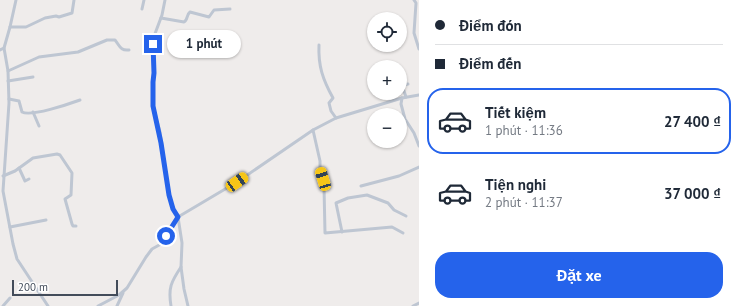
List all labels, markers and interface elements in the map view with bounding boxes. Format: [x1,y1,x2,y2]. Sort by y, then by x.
map controls [367,12,407,148]
button: locate [367,12,407,52]
text: Điểm đón [459,16,522,35]
callout: 1 phút [167,30,241,58]
route end [144,35,162,53]
text: 1 phút [186,35,222,52]
text: Điểm đến [459,54,521,73]
button: + [367,60,407,100]
icon: car [437,103,473,139]
text: Tiết kiệm [485,103,546,122]
button: − [367,108,407,148]
text: 27 400 ₫ [664,112,721,131]
text: 1 phút · 11:36 [485,122,563,139]
car [314,166,332,192]
car [224,170,250,194]
icon: car [437,175,473,211]
text: Tiện nghi [485,175,546,194]
text: 37 000 ₫ [664,184,721,203]
text: 2 phút · 11:37 [485,194,563,211]
route start [157,227,175,245]
button: Đặt xe [435,252,723,298]
scale bar [12,278,118,297]
text: 200 m [18,280,48,294]

